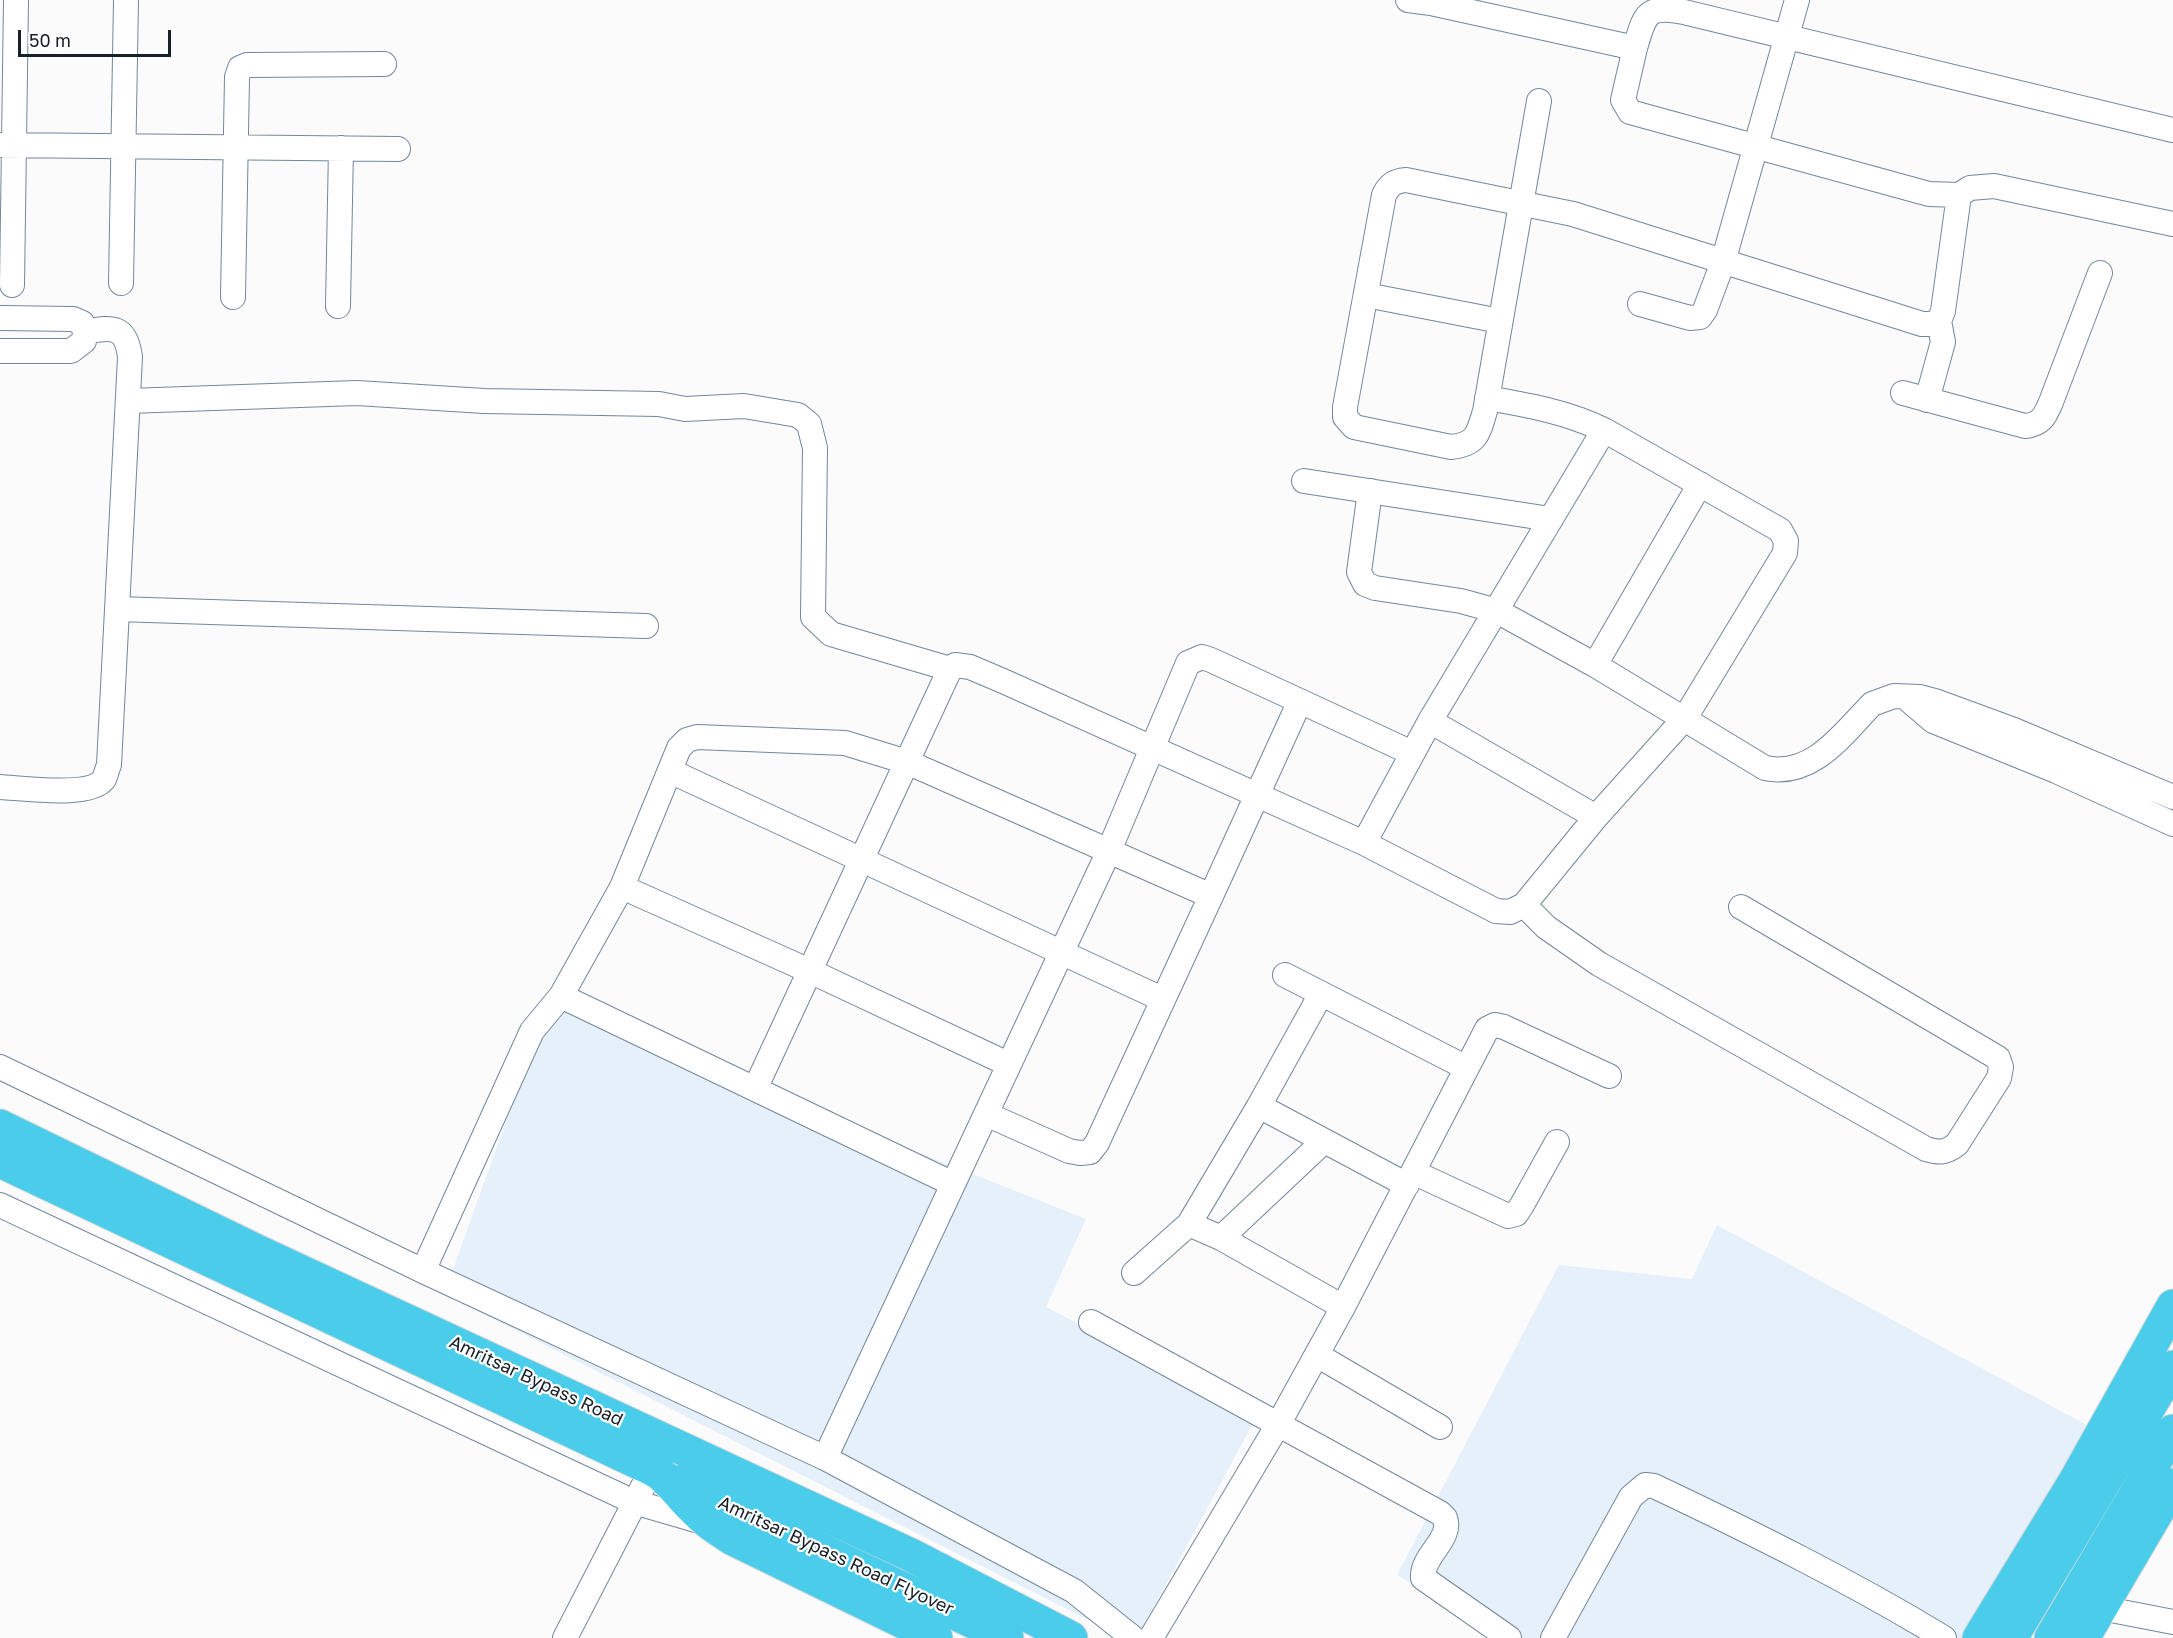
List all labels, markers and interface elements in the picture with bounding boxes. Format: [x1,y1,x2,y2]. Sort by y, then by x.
scale bar [21,18,174,56]
text: 50 m [29,29,71,51]
street label: Amritsar Bypass Road [446,1331,626,1431]
street label: Amritsar Bypass Road Flyover [715,1492,957,1620]

